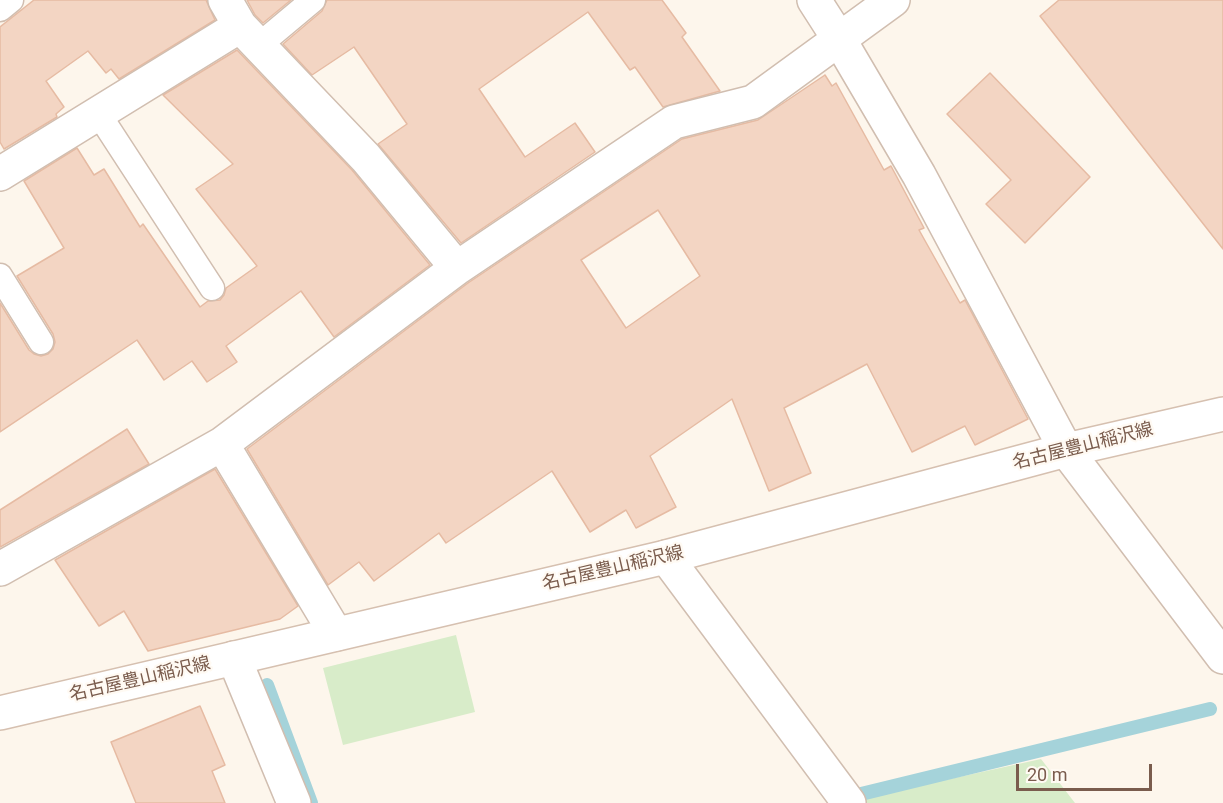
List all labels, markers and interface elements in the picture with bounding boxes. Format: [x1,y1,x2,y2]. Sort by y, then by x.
street label: 名古屋豊山稲沢線 [1011,419,1155,475]
street label: 名古屋豊山稲沢線 [540,542,686,596]
street label: 名古屋豊山稲沢線 [67,653,213,707]
scale bar [1019,752,1156,790]
text: 20 m [1027,764,1067,785]

